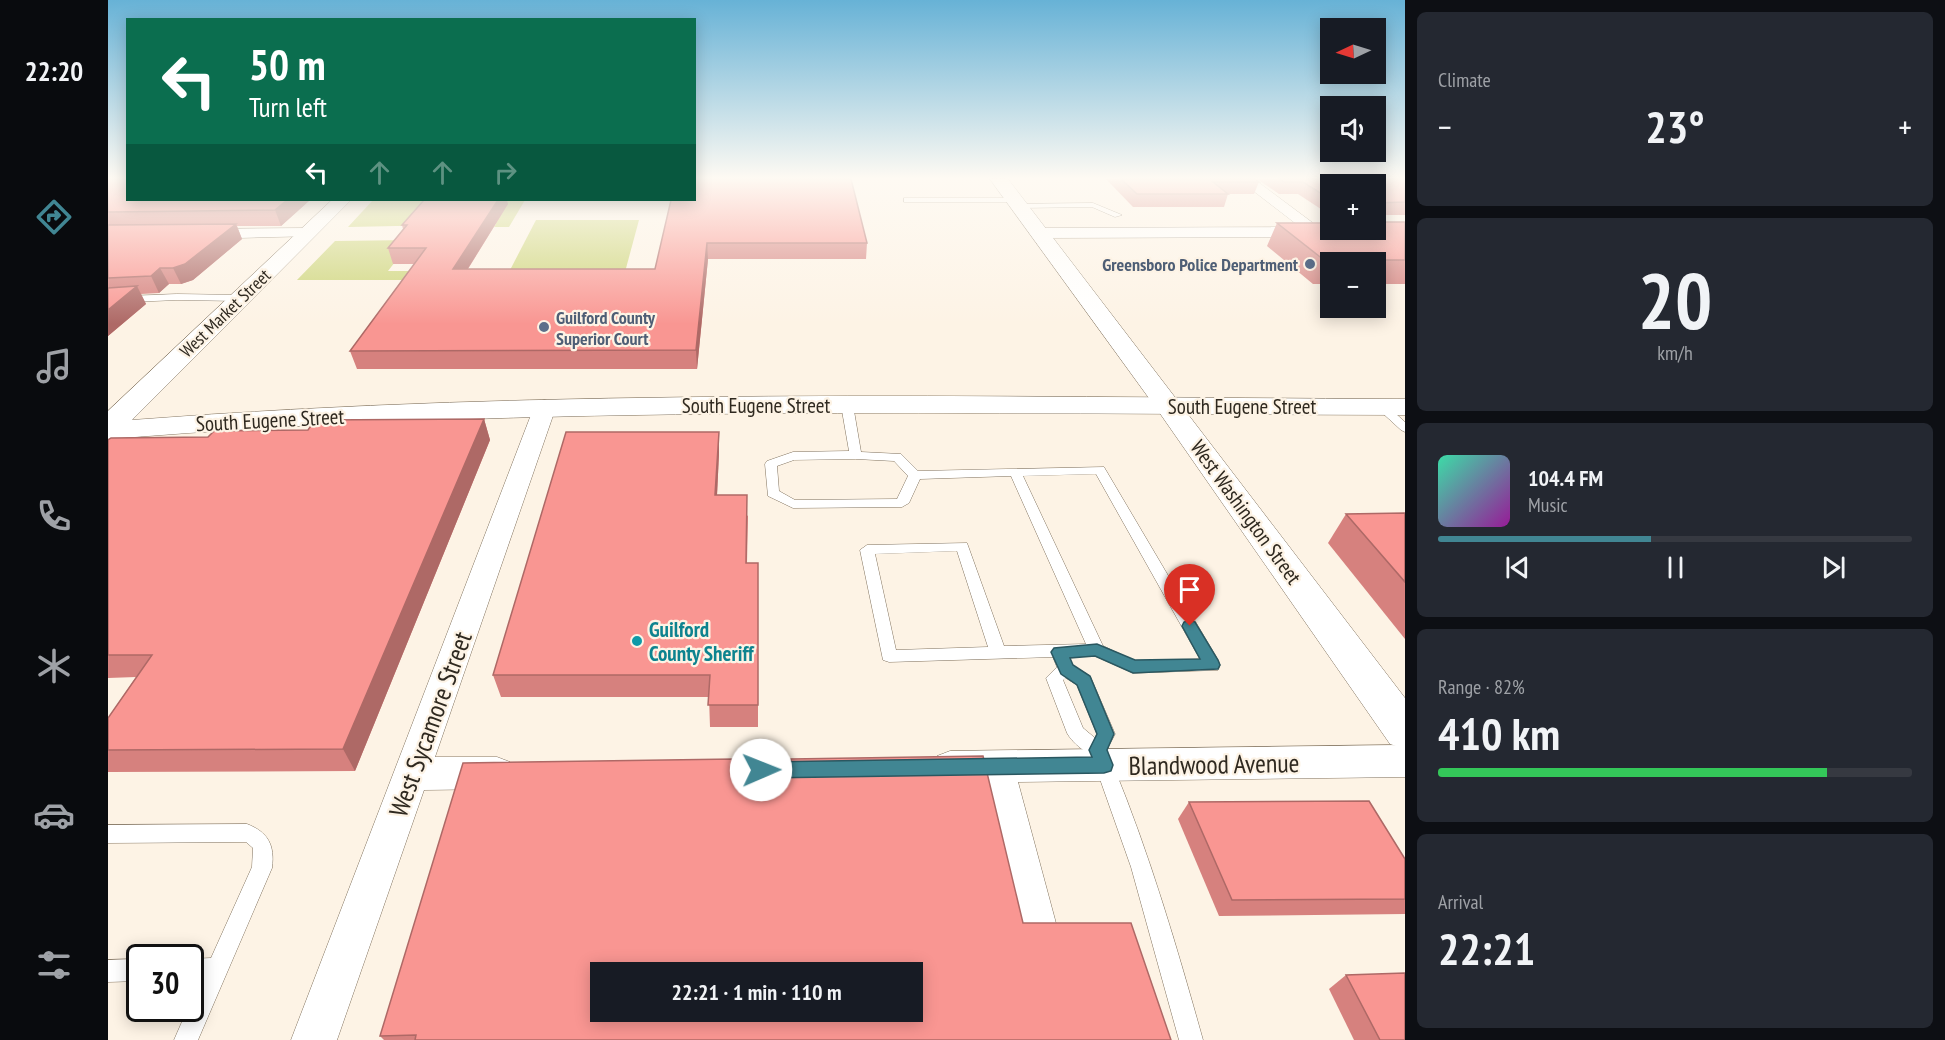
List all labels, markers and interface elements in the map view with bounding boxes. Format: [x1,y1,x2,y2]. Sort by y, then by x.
north arrow [1320,18,1386,84]
map controls [1320,18,1386,318]
text: 50 m [249,37,326,92]
icon: left [150,42,228,120]
text: 22:20 [25,54,83,88]
text: Climate [1438,67,1491,93]
text: Turn left [249,90,327,124]
button: sound [1320,96,1386,162]
text: 23° [1645,97,1705,155]
text: − [1438,105,1452,148]
text: + [1898,105,1912,148]
icon: left [300,156,333,189]
icon: ahead [363,156,396,189]
icon: ahead [426,156,459,189]
icon: right [489,156,522,189]
button: + [1320,174,1386,240]
icon: directions [33,196,75,238]
text: 20 [1638,250,1712,351]
button: − [1320,252,1386,318]
place label: Greensboro Police Department [1102,253,1299,276]
marker: Greensboro Police Department [1303,257,1317,271]
street label: West Market Street [175,264,275,362]
place label: Guilford County Superior Court [556,306,656,350]
marker: Guilford County Superior Court [537,320,551,334]
text: km/h [1657,340,1693,366]
icon: music [33,345,75,387]
street label: South Eugene Street [682,392,830,419]
street label: South Eugene Street [1168,393,1316,420]
street label: South Eugene Street [195,403,345,437]
street label: West Washington Street [1185,435,1308,590]
text: 104.4 FM [1528,464,1603,492]
text: Music [1528,492,1568,518]
icon: phone [33,495,75,537]
icon: previous [1501,551,1534,584]
icon: pause [1659,551,1692,584]
icon: next [1817,551,1850,584]
pin [1164,564,1215,626]
icon: arrive [1173,573,1206,606]
place label: Guilford County Sheriff [649,616,755,667]
street label: West Sycamore Street [381,627,479,821]
marker: Guilford County Sheriff [630,634,644,648]
icon: climate [33,645,75,687]
text: Range · 82% [1438,674,1525,700]
text: 410 km [1438,704,1560,762]
position arrow [729,738,793,802]
street label: Blandwood Avenue [1128,746,1300,782]
icon: car [33,794,75,836]
text: Arrival [1438,889,1483,915]
text: 22:21 [1438,919,1535,977]
icon: filters [33,944,75,986]
speed limit sign: 30 [126,944,204,1022]
text: 22:21 · 1 min · 110 m [671,978,842,1006]

